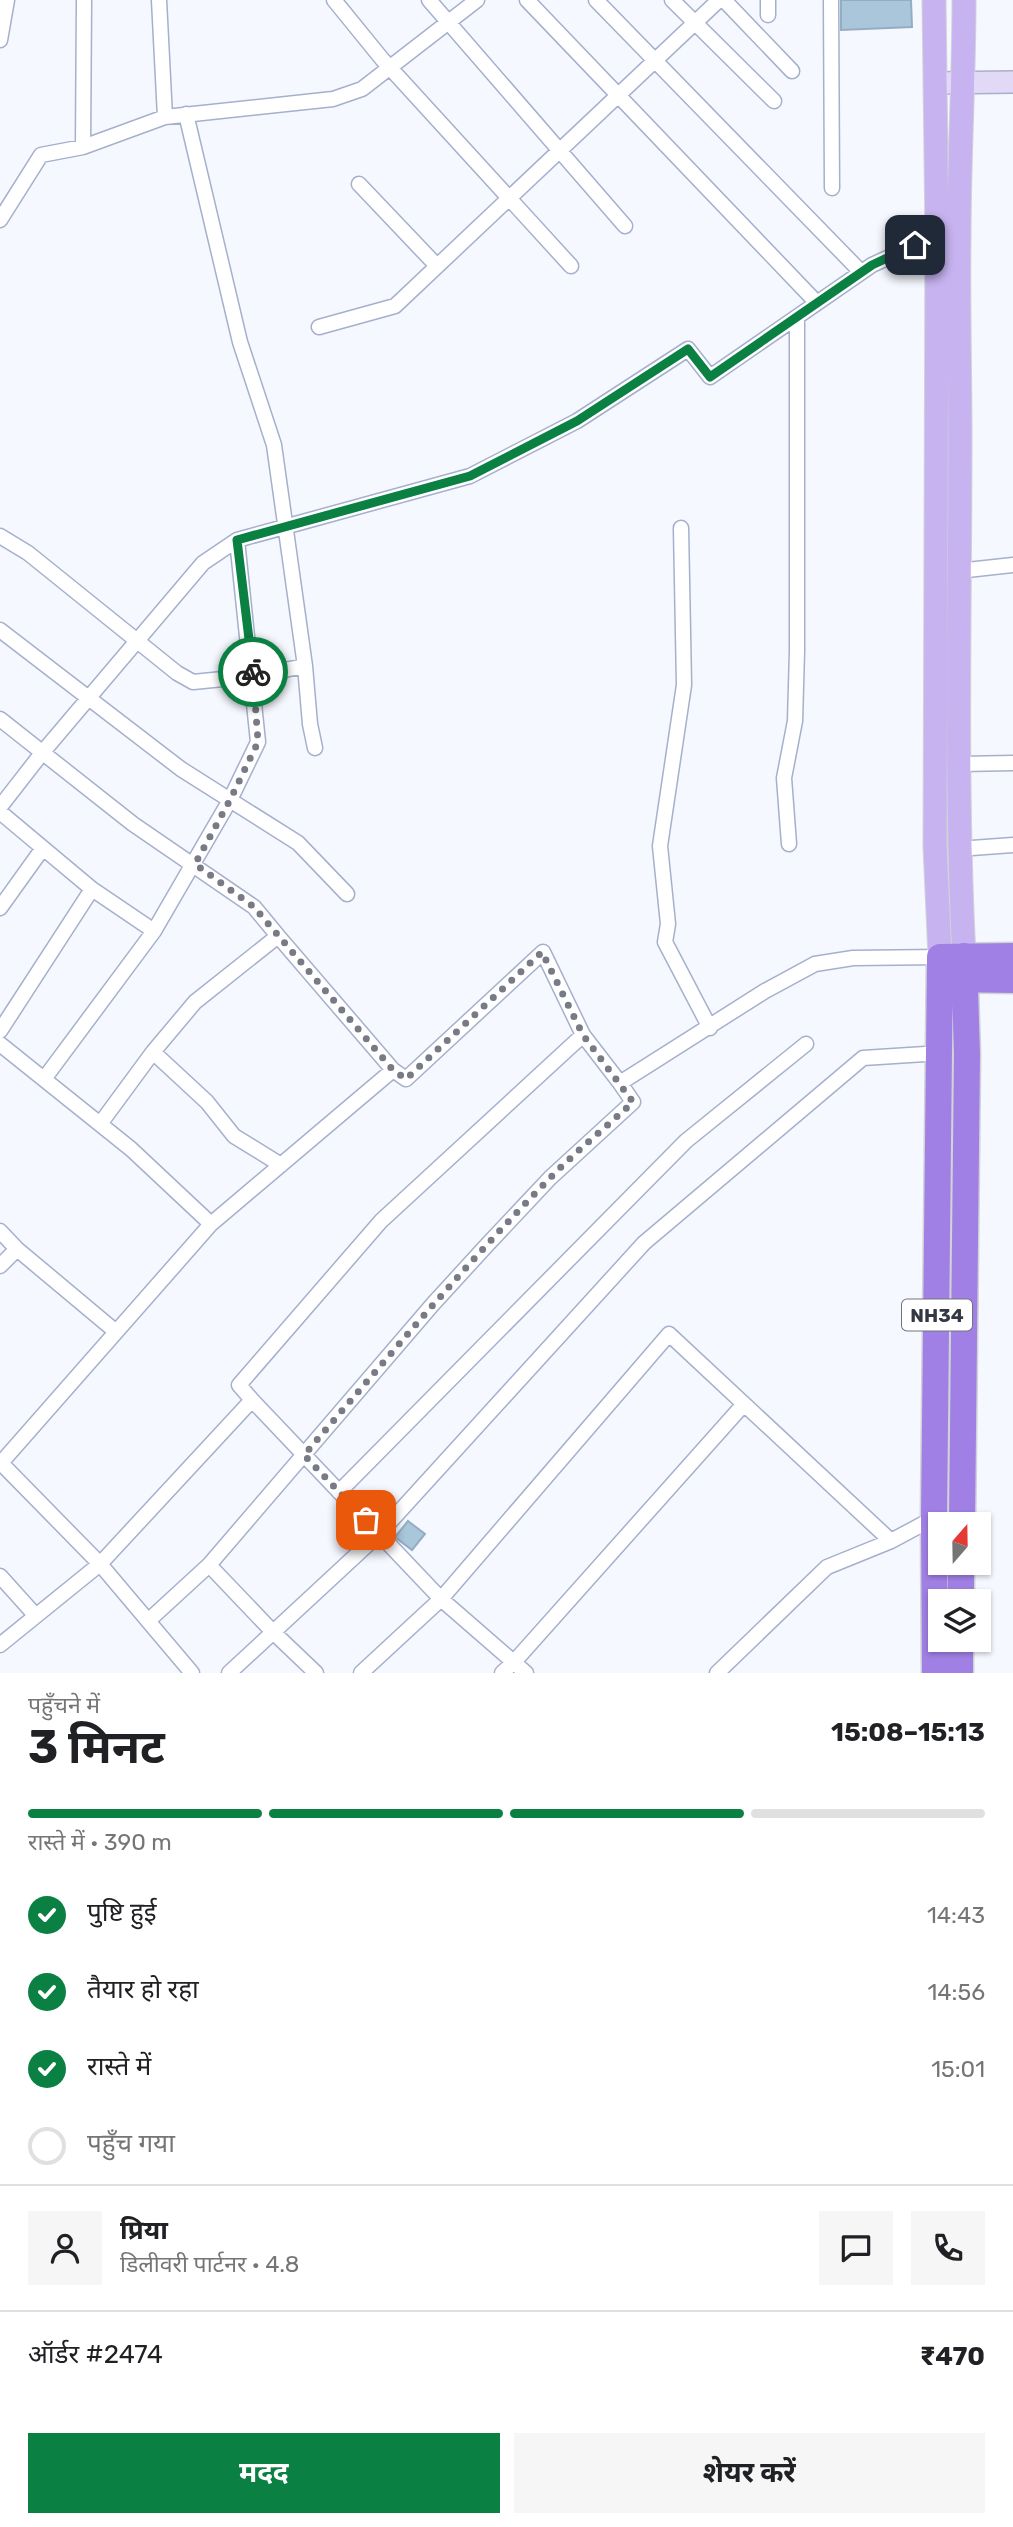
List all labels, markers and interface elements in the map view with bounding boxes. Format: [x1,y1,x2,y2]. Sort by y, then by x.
pin [885,215,945,275]
icon: home [896,226,934,264]
courier [218,637,288,707]
icon: bike [234,653,272,691]
road number: NH34 [902,1300,972,1330]
pin [336,1490,396,1550]
icon: bag [347,1501,385,1539]
north arrow [928,1512,990,1575]
map controls [928,1512,991,1652]
button: layers [928,1589,991,1652]
text: पहुँचने में [28,1691,100,1719]
text: 15:08–15:13 [831,1717,985,1748]
text: 3 मिनट [28,1720,165,1775]
text: रास्ते में · 390 m [28,1828,172,1856]
icon: check [28,1896,66,1934]
text: पुष्टि हुई [87,1897,157,1928]
text: 14:43 [927,1901,985,1929]
icon: check [28,1973,66,2011]
text: तैयार हो रहा [87,1974,199,2005]
text: 14:56 [927,1978,985,2006]
icon: check [28,2050,66,2088]
text: रास्ते में [87,2051,151,2082]
text: 15:01 [931,2055,985,2083]
text: पहुँच गया [87,2128,175,2159]
button: person [28,2211,102,2285]
button: chat [819,2211,893,2285]
button: phone [911,2211,985,2285]
text: प्रिया [120,2215,168,2246]
text: डिलीवरी पार्टनर · 4.8 [120,2250,299,2278]
text: ऑर्डर #2474 [28,2339,163,2370]
text: ₹470 [920,2341,985,2372]
button: मदद [28,2433,500,2513]
button: शेयर करें [514,2433,985,2513]

